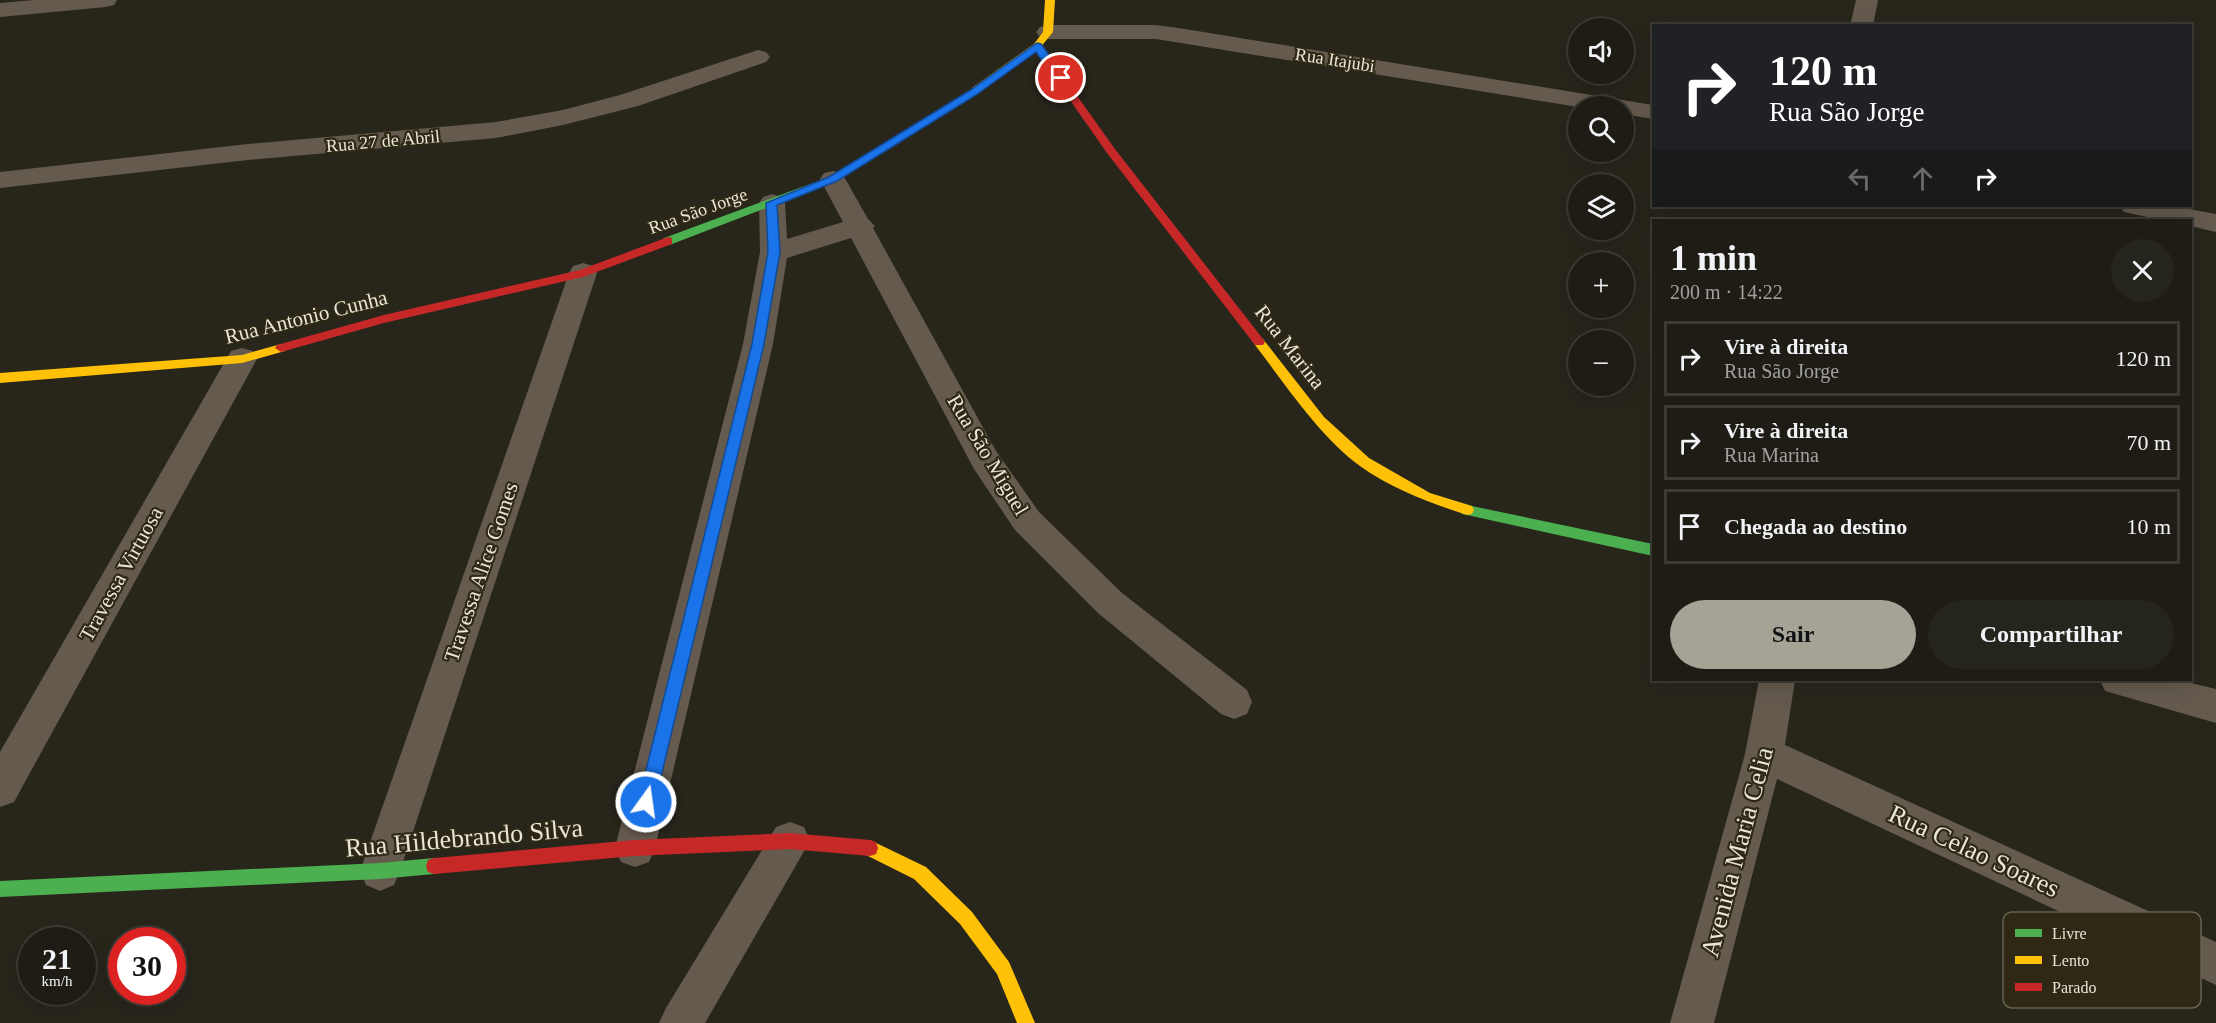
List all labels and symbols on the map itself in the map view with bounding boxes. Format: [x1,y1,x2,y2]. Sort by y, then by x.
street label: Rua Itajubi [1294,44,1376,76]
pin [1035,52,1086,103]
street label: Rua 27 de Abril [325,126,441,156]
street label: Rua São Jorge [646,184,750,238]
street label: Rua Antonio Cunha [222,285,390,349]
street label: Rua Marina [1250,300,1331,394]
street label: Rua São Miguel [943,390,1034,520]
street label: Travessa Alice Gomes [439,479,523,665]
street label: Travessa Virtuosa [74,502,168,645]
street label: Avenida Maria Celia [1695,743,1779,960]
position arrow [614,770,678,834]
street label: Rua Celao Soares [1884,799,2064,903]
street label: Rua Hildebrando Silva [344,813,584,863]
legend [2003,912,2201,1008]
text: Livre [2052,925,2087,942]
speed limit sign: 30 [108,927,186,1005]
text: Lento [2052,952,2089,969]
text: Parado [2052,979,2096,996]

